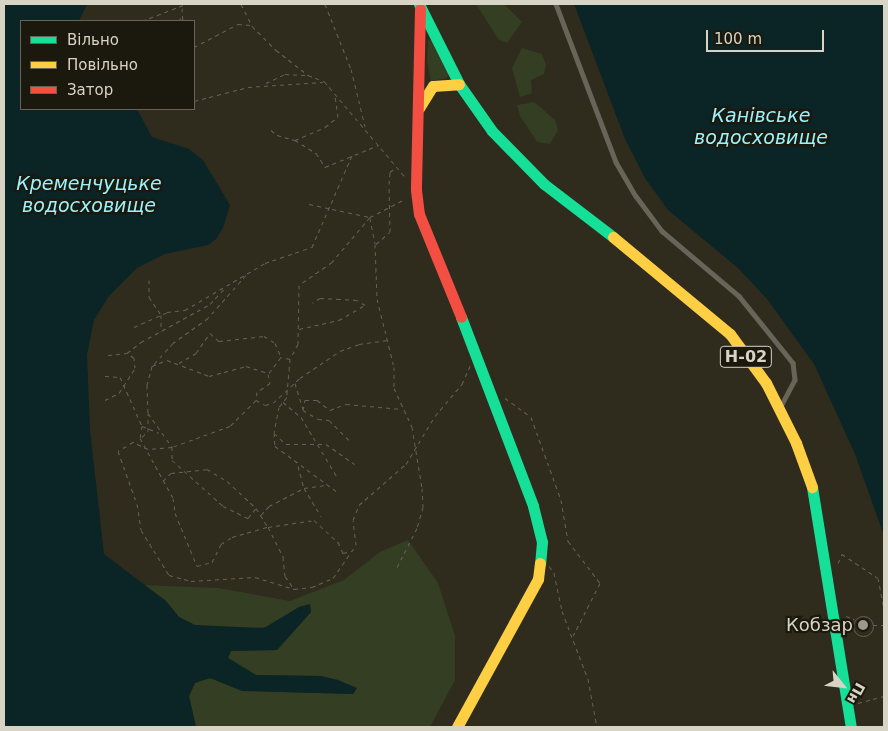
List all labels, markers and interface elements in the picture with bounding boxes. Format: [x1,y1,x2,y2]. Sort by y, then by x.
legend [20,20,195,110]
scale bar [708,20,826,52]
text: 100 m [714,30,762,48]
text: Вільно [67,31,119,49]
text: Повільно [67,56,138,74]
text: Затор [67,81,113,99]
water label: Канівське водосховище [694,105,828,149]
water label: Кременчуцьке водосховище [16,173,162,217]
road number: Н-02 [720,344,772,371]
place label: Кобзар [786,614,853,636]
marker: Кобзар [857,619,869,631]
north arrow [818,661,868,711]
text: Пн [844,680,868,706]

